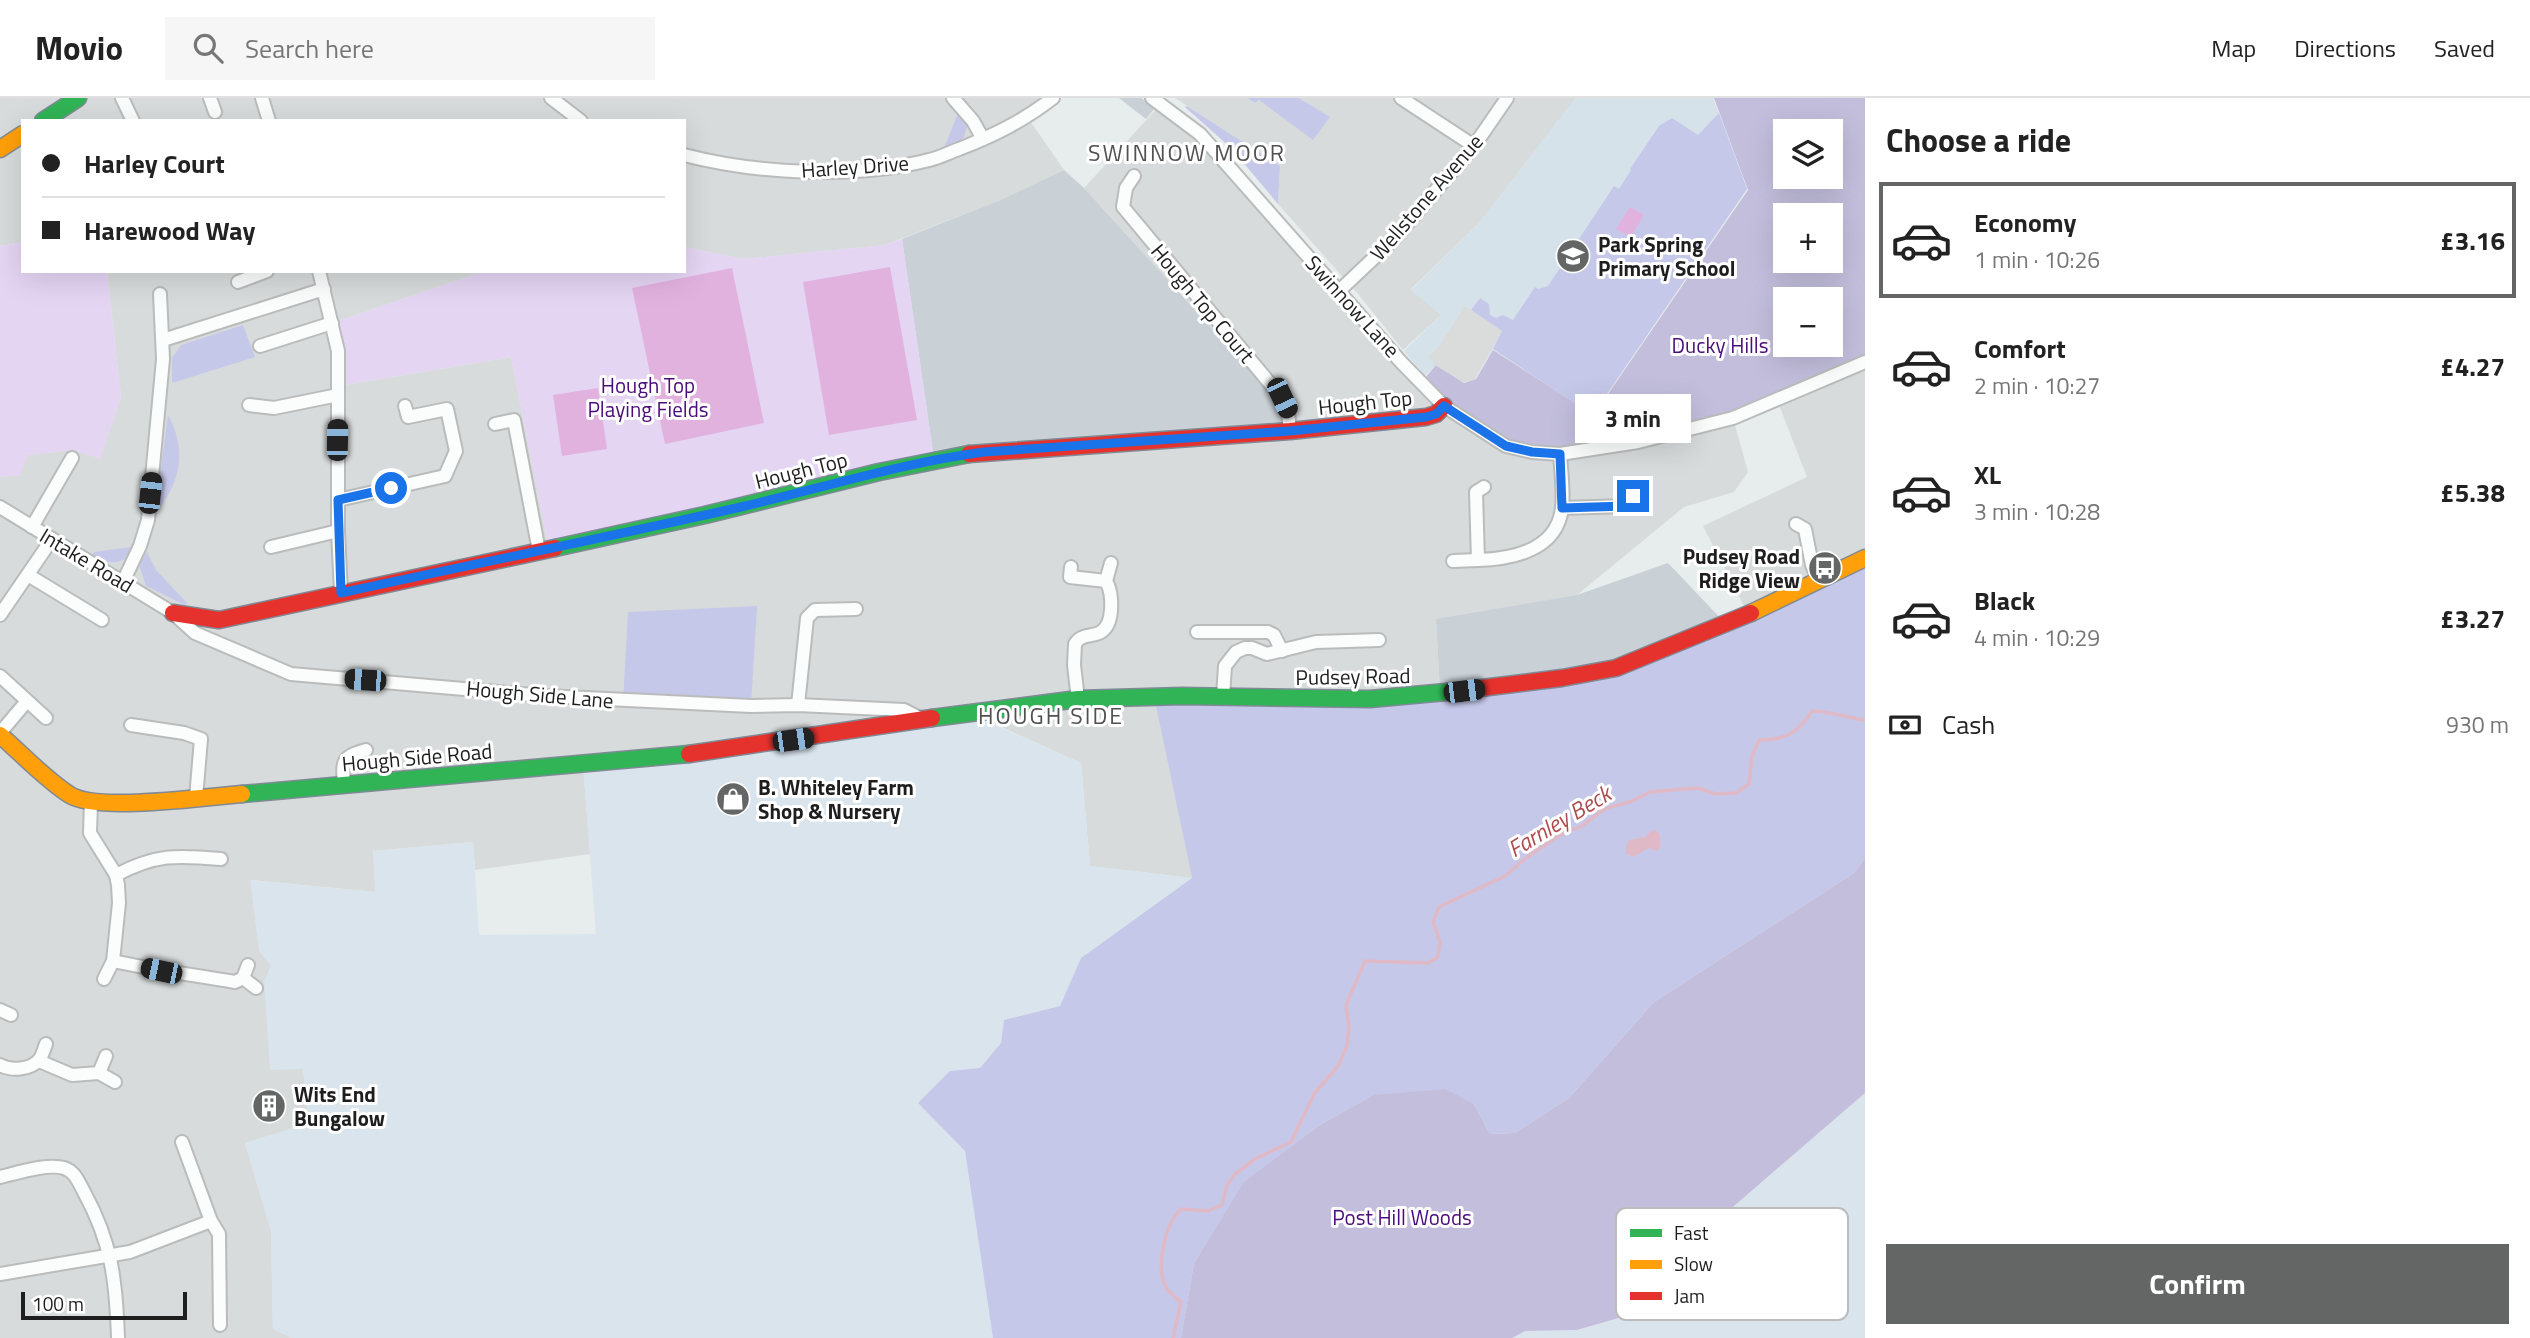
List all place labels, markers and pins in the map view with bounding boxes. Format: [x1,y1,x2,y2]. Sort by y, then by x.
place label: Park Spring Primary School [1598,228,1735,284]
school or university icon: Park Spring Primary School [1554,237,1592,275]
place label: Pudsey Road Ridge View [1683,540,1800,596]
bus stop icon: Pudsey Road Ridge View [1806,549,1844,587]
place label: B. Whiteley Farm Shop & Nursery [758,771,914,827]
shop icon: B. Whiteley Farm Shop & Nursery [714,780,752,818]
place label: Wits End Bungalow [294,1078,385,1134]
building icon: Wits End Bungalow [250,1087,288,1125]

